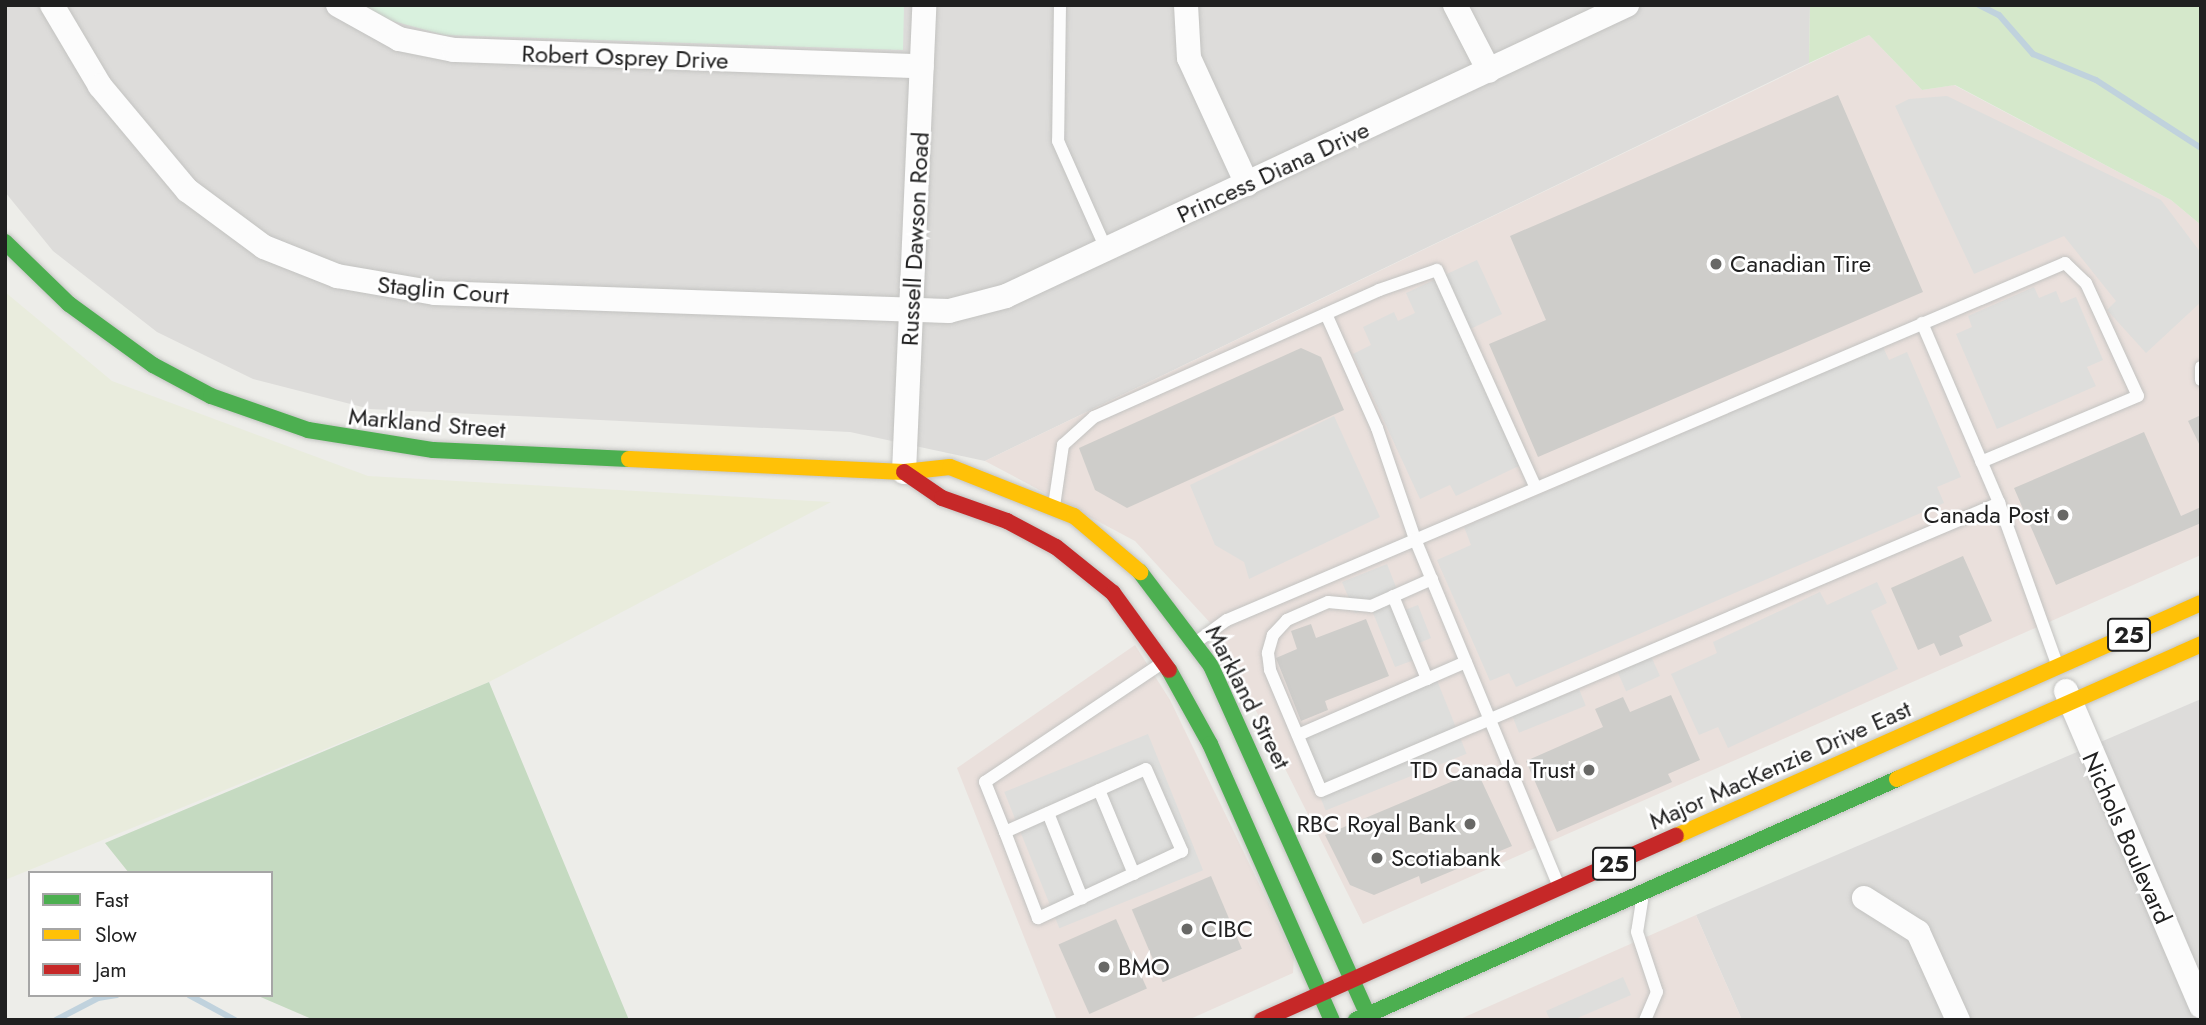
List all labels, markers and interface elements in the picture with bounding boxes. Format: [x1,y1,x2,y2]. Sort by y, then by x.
street label: Robert Osprey Drive [521,39,729,75]
street label: Princess Diana Drive [1172,115,1374,229]
street label: Russell Dawson Road [895,131,935,347]
place label: Canadian Tire [1730,250,1871,278]
marker: Canadian Tire [1708,256,1724,272]
street label: Staglin Court [376,270,510,310]
street label: Markland Street [347,402,507,444]
place label: Canada Post [1923,501,2049,529]
marker: Canada Post [2055,507,2071,523]
road number: 25 [2106,615,2152,654]
street label: Markland Street [1199,620,1297,774]
street label: Major MacKenzie Drive East [1645,694,1915,836]
street label: Nichols Boulevard [2076,748,2178,928]
place label: TD Canada Trust [1410,756,1575,784]
marker: TD Canada Trust [1581,762,1597,778]
place label: RBC Royal Bank [1296,810,1456,838]
marker: RBC Royal Bank [1462,816,1478,832]
place label: Scotiabank [1391,844,1501,872]
road number: 25 [1591,844,1637,884]
marker: Scotiabank [1369,850,1385,866]
legend [28,871,273,997]
text: Fast [95,885,128,915]
place label: CIBC [1201,915,1253,943]
text: Slow [95,920,137,950]
marker: CIBC [1179,921,1195,937]
place label: BMO [1118,953,1170,981]
text: Jam [95,955,127,985]
marker: BMO [1096,959,1112,975]

